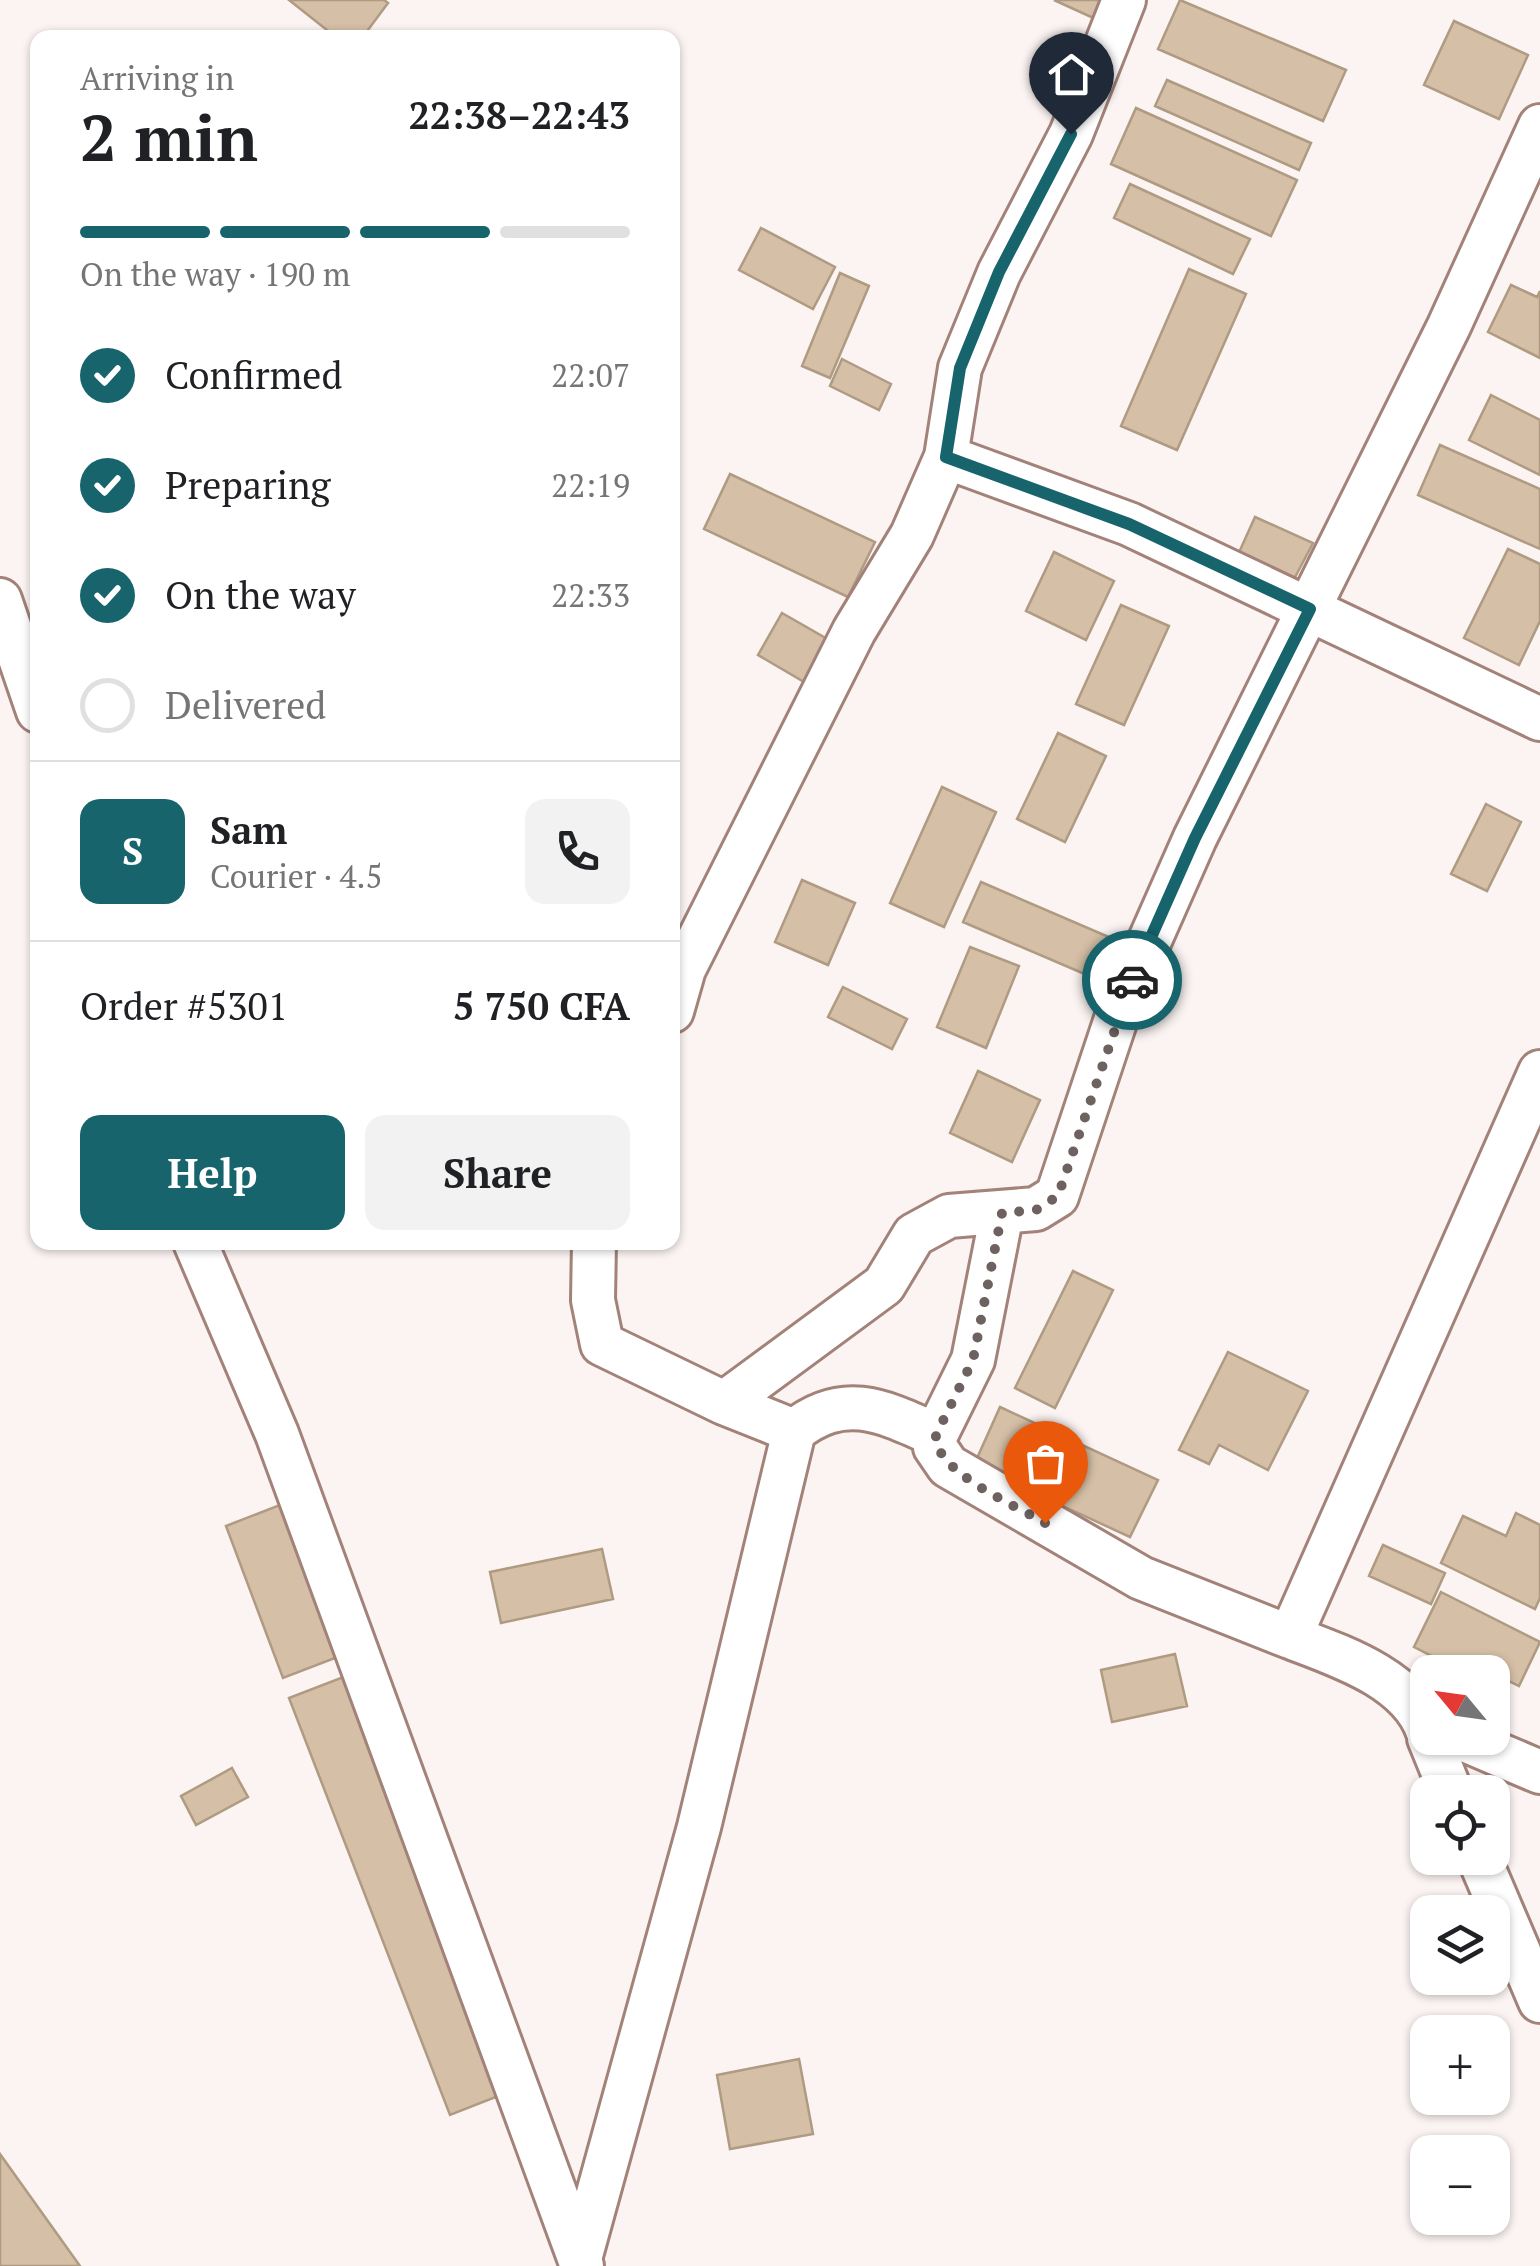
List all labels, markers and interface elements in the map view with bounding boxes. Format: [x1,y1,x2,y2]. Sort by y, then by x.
pin [1029,32,1114,135]
icon: home [1044,47,1099,102]
text: Arriving in [80,57,234,99]
text: 22:38–22:43 [408,90,630,140]
text: 2 min [80,93,258,180]
text: On the way · 190 m [80,253,350,295]
icon: check [80,348,135,403]
text: Confirmed [165,350,343,400]
text: 22:07 [551,354,630,396]
icon: check [80,458,135,513]
text: Preparing [165,460,331,510]
text: 22:19 [551,464,630,506]
icon: check [80,568,135,623]
text: On the way [165,570,356,620]
text: 22:33 [551,574,630,616]
text: Delivered [165,680,326,730]
button: phone [525,799,630,904]
text: Sam [210,805,287,855]
text: S [122,826,143,876]
text: Courier · 4.5 [210,855,382,897]
courier [1082,930,1182,1030]
icon: car [1105,953,1160,1008]
text: Order #5301 [80,981,288,1031]
text: 5 750 CFA [453,981,630,1031]
button: Help [80,1115,345,1230]
button: Share [365,1115,630,1230]
pin [1003,1421,1088,1524]
icon: bag [1018,1436,1073,1491]
north arrow [1410,1655,1510,1755]
map controls [1410,1655,1510,2235]
button: locate [1410,1775,1510,1875]
button: layers [1410,1895,1510,1995]
button: + [1410,2015,1510,2115]
button: − [1410,2135,1510,2235]

